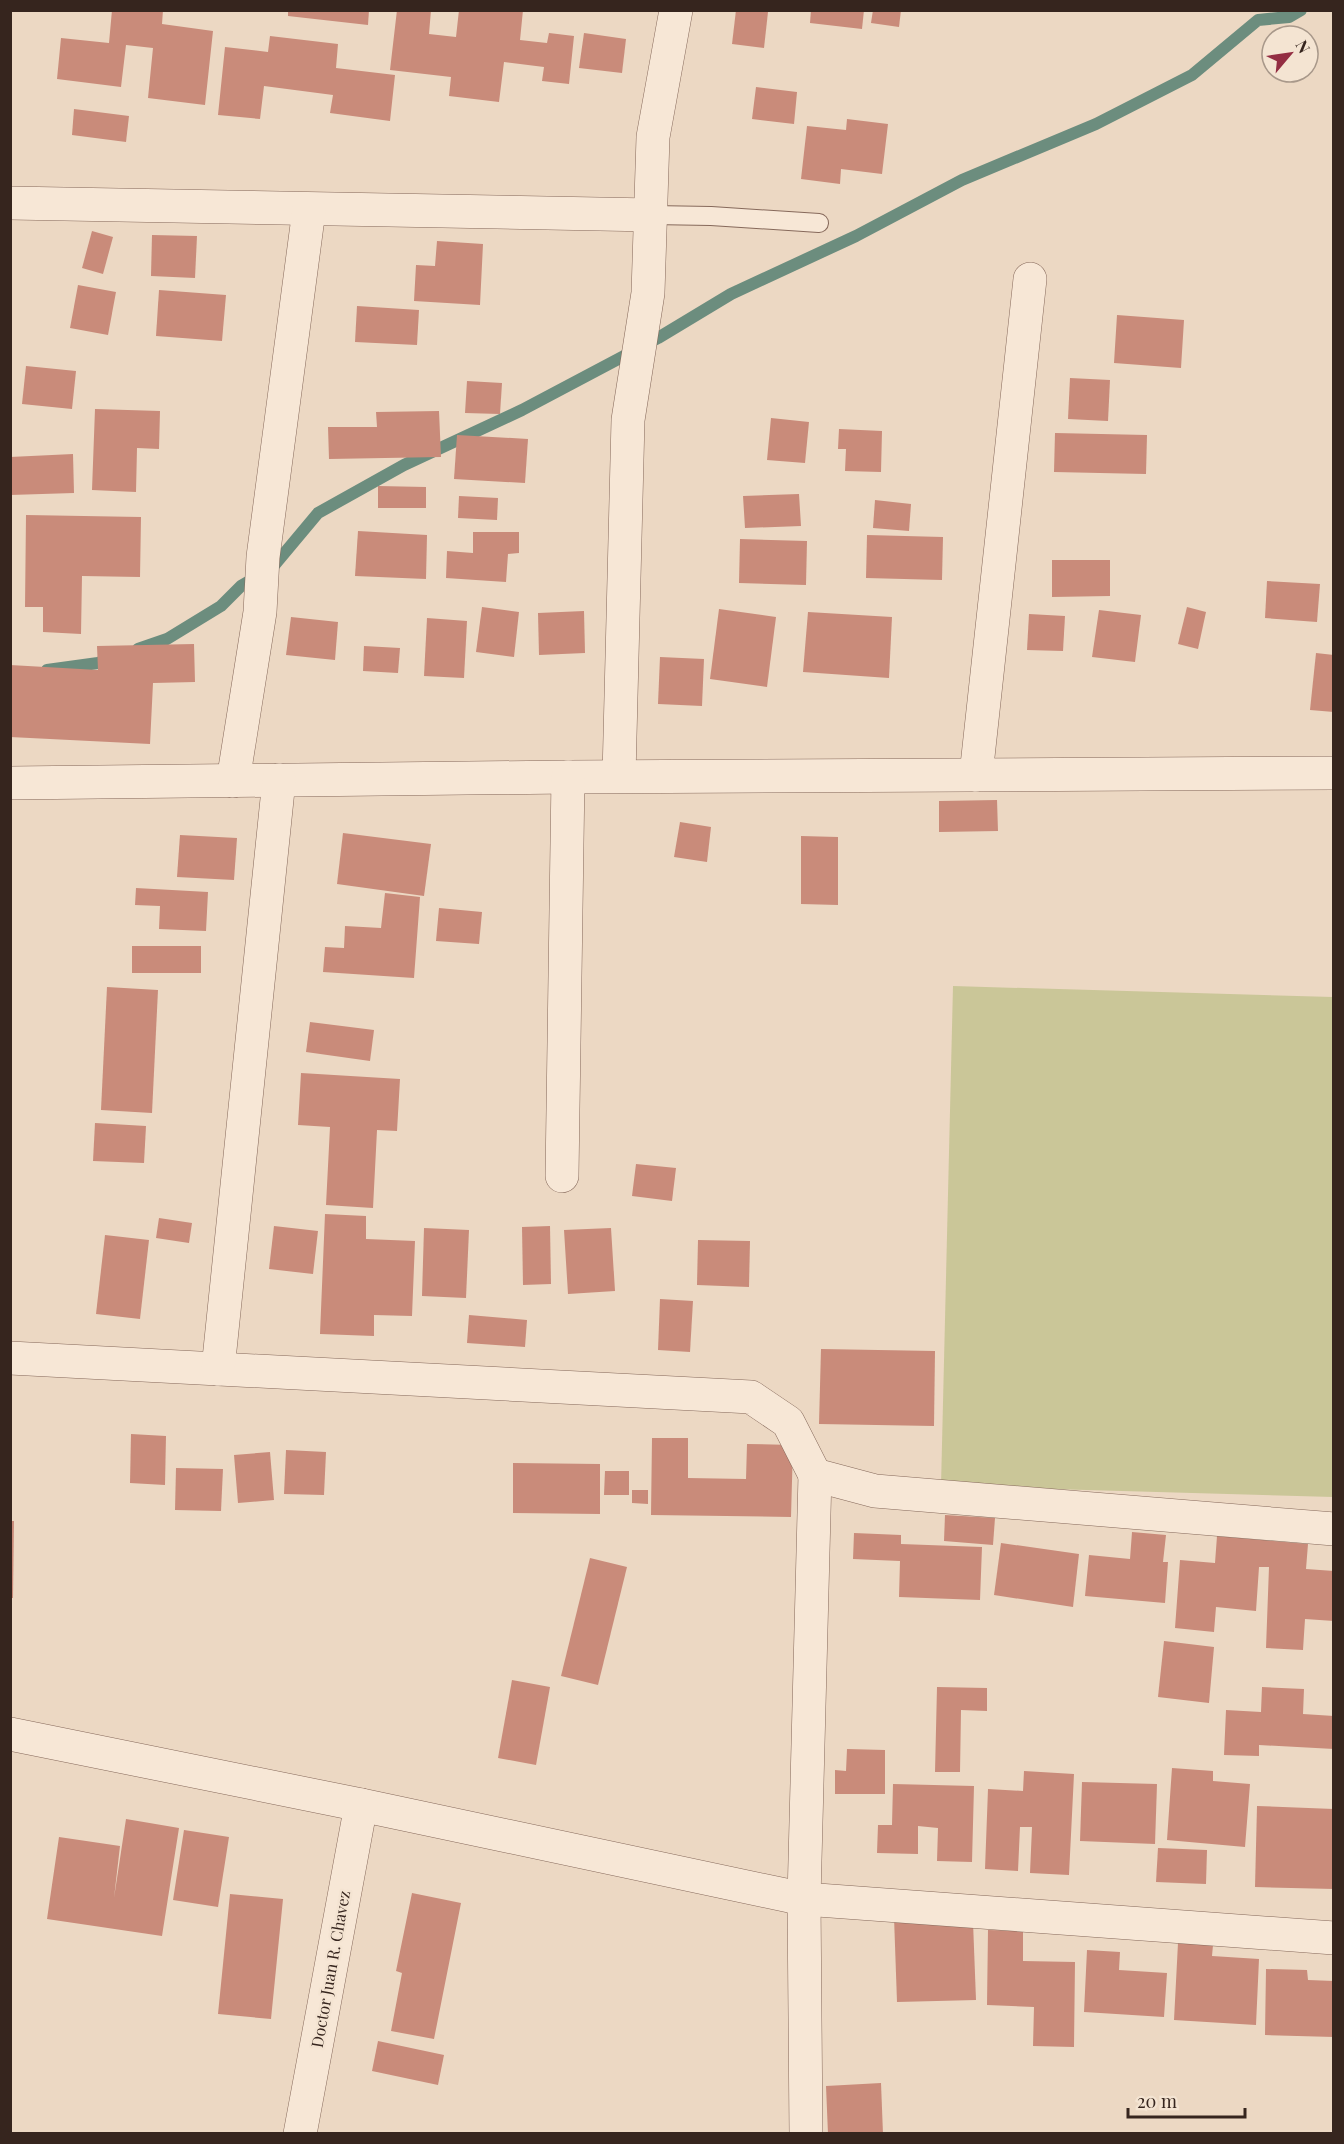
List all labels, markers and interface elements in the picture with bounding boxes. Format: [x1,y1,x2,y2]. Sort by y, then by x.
north arrow [1260,24,1320,84]
text: N [1292,36,1316,57]
street label: Doctor Juan R. Chavez [306,1888,354,2049]
scale bar [1128,2081,1245,2119]
text: 20 m [1137,2089,1177,2113]

